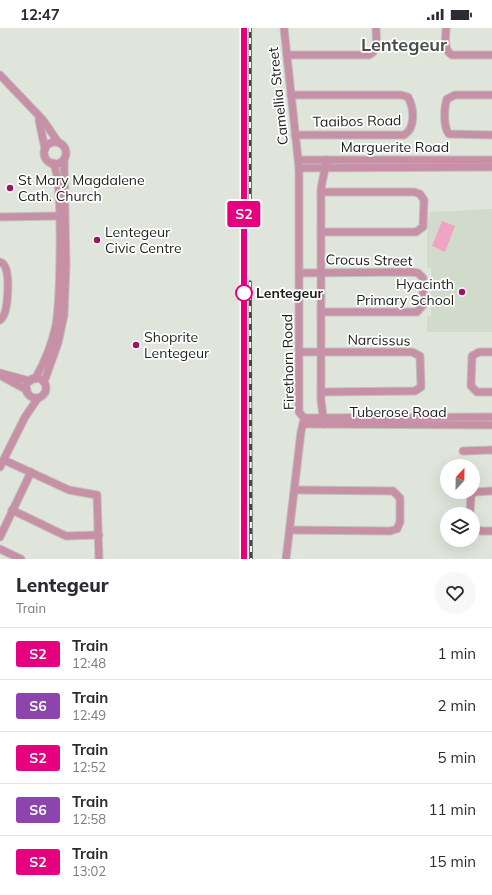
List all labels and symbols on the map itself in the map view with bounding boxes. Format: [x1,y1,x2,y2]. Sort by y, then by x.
district label: Lentegeur [361,33,448,56]
street label: Camellia Street [264,46,292,146]
street label: Taaibos Road [312,111,402,131]
street label: Marguerite Road [341,138,449,156]
place label: St Mary Magdalene Cath. Church [18,171,145,205]
marker: St Mary Magdalene Cath. Church [5,183,15,193]
line badge: S2 [226,201,262,227]
place label: Lentegeur Civic Centre [105,223,182,257]
marker: Lentegeur Civic Centre [92,235,102,245]
street label: Crocus Street [325,250,413,270]
place label: Hyacinth Primary School [356,275,454,309]
marker: Lentegeur [235,284,253,302]
place label: Lentegeur [256,284,324,302]
marker: Hyacinth Primary School [457,287,467,297]
street label: Firethorn Road [278,314,298,410]
place label: Shoprite Lentegeur [144,328,210,362]
street label: Narcissus [347,330,411,350]
marker: Shoprite Lentegeur [131,340,141,350]
street label: Tuberose Road [349,403,447,421]
north arrow [440,459,480,499]

